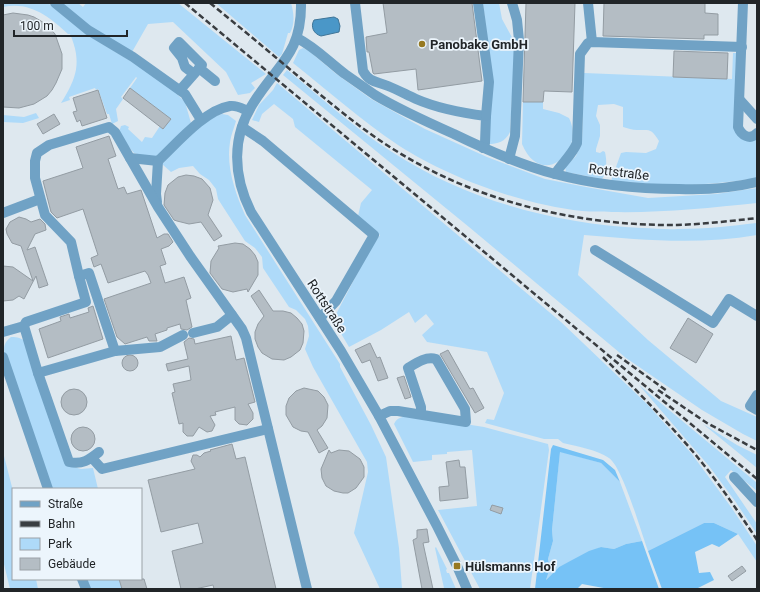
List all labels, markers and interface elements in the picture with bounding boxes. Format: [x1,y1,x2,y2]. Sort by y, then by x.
scale bar [14,12,127,38]
text: 100 m [20,19,54,33]
place label: Panobake GmbH [430,37,528,52]
marker: Panobake GmbH [417,39,427,49]
street label: Rottstraße [588,161,650,183]
street label: Rottstraße [304,276,350,336]
legend [12,488,142,580]
text: Straße [48,497,83,511]
text: Bahn [48,517,75,531]
text: Park [48,537,73,551]
text: Gebäude [48,557,96,571]
place label: Hülsmanns Hof [465,559,556,574]
marker: Hülsmanns Hof [452,561,462,571]

